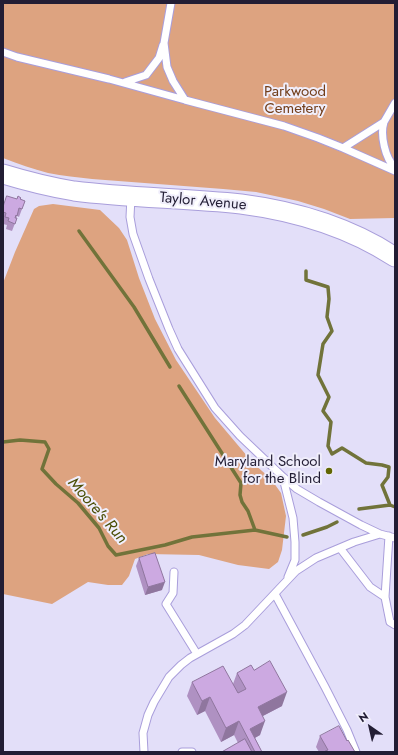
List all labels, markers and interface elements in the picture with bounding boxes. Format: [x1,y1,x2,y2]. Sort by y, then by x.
park label: Parkwood Cemetery [264,83,326,118]
street label: Taylor Avenue [159,189,247,215]
place label: Maryland School for the Blind [215,453,321,488]
marker: Maryland School for the Blind [324,466,334,476]
water label: Moore's Run [63,474,131,548]
north arrow [350,707,390,747]
text: N [355,708,371,726]

